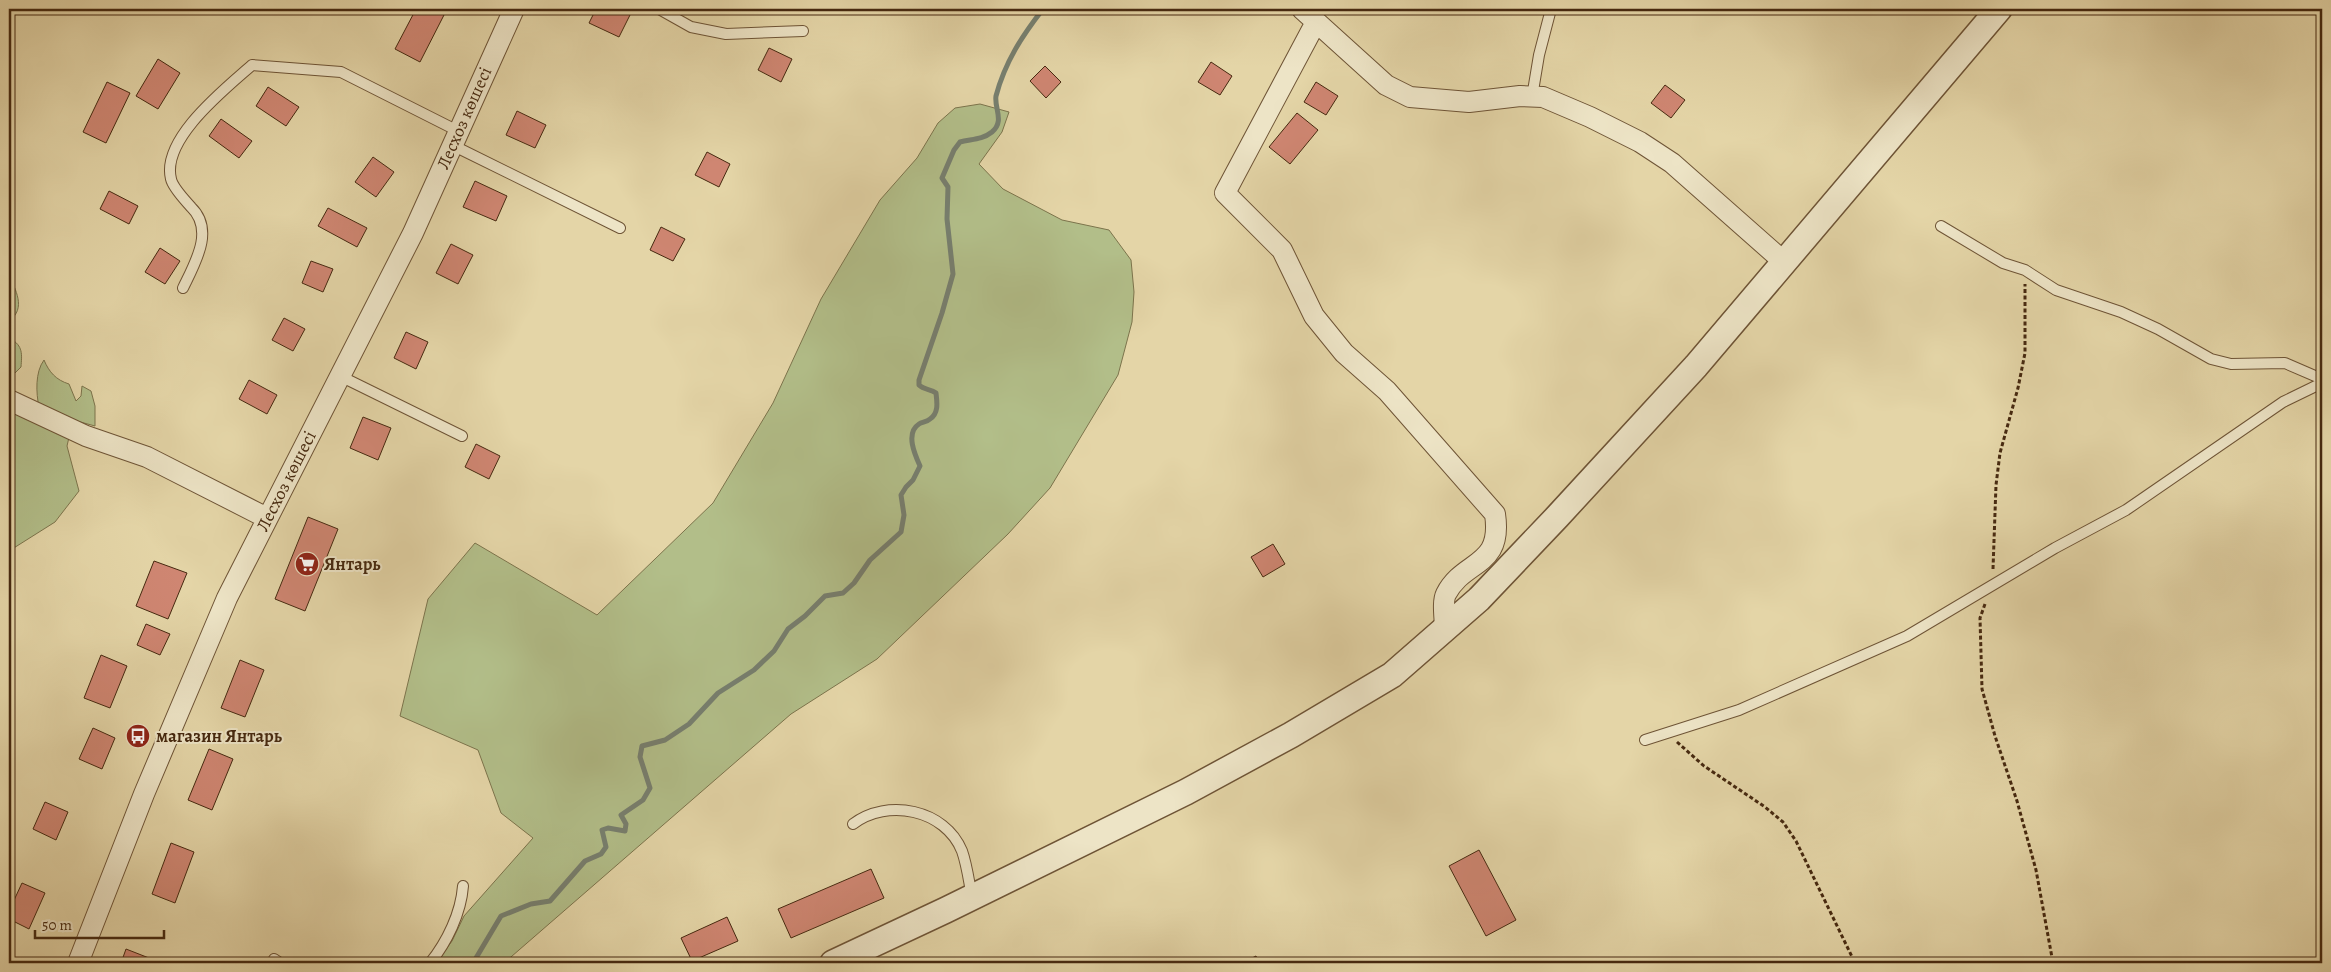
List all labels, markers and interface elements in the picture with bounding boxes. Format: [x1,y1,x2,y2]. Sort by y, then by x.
street label: Лесхоз көшесі [431,63,497,173]
street label: Лесхоз көшесі [250,427,322,535]
supermarket icon: Янтарь [294,551,320,577]
place label: Янтарь [324,552,381,576]
bus stop icon: магазин Янтарь [125,723,151,749]
place label: магазин Янтарь [156,724,283,748]
scale bar [35,907,164,939]
text: 50 m [42,915,72,935]

